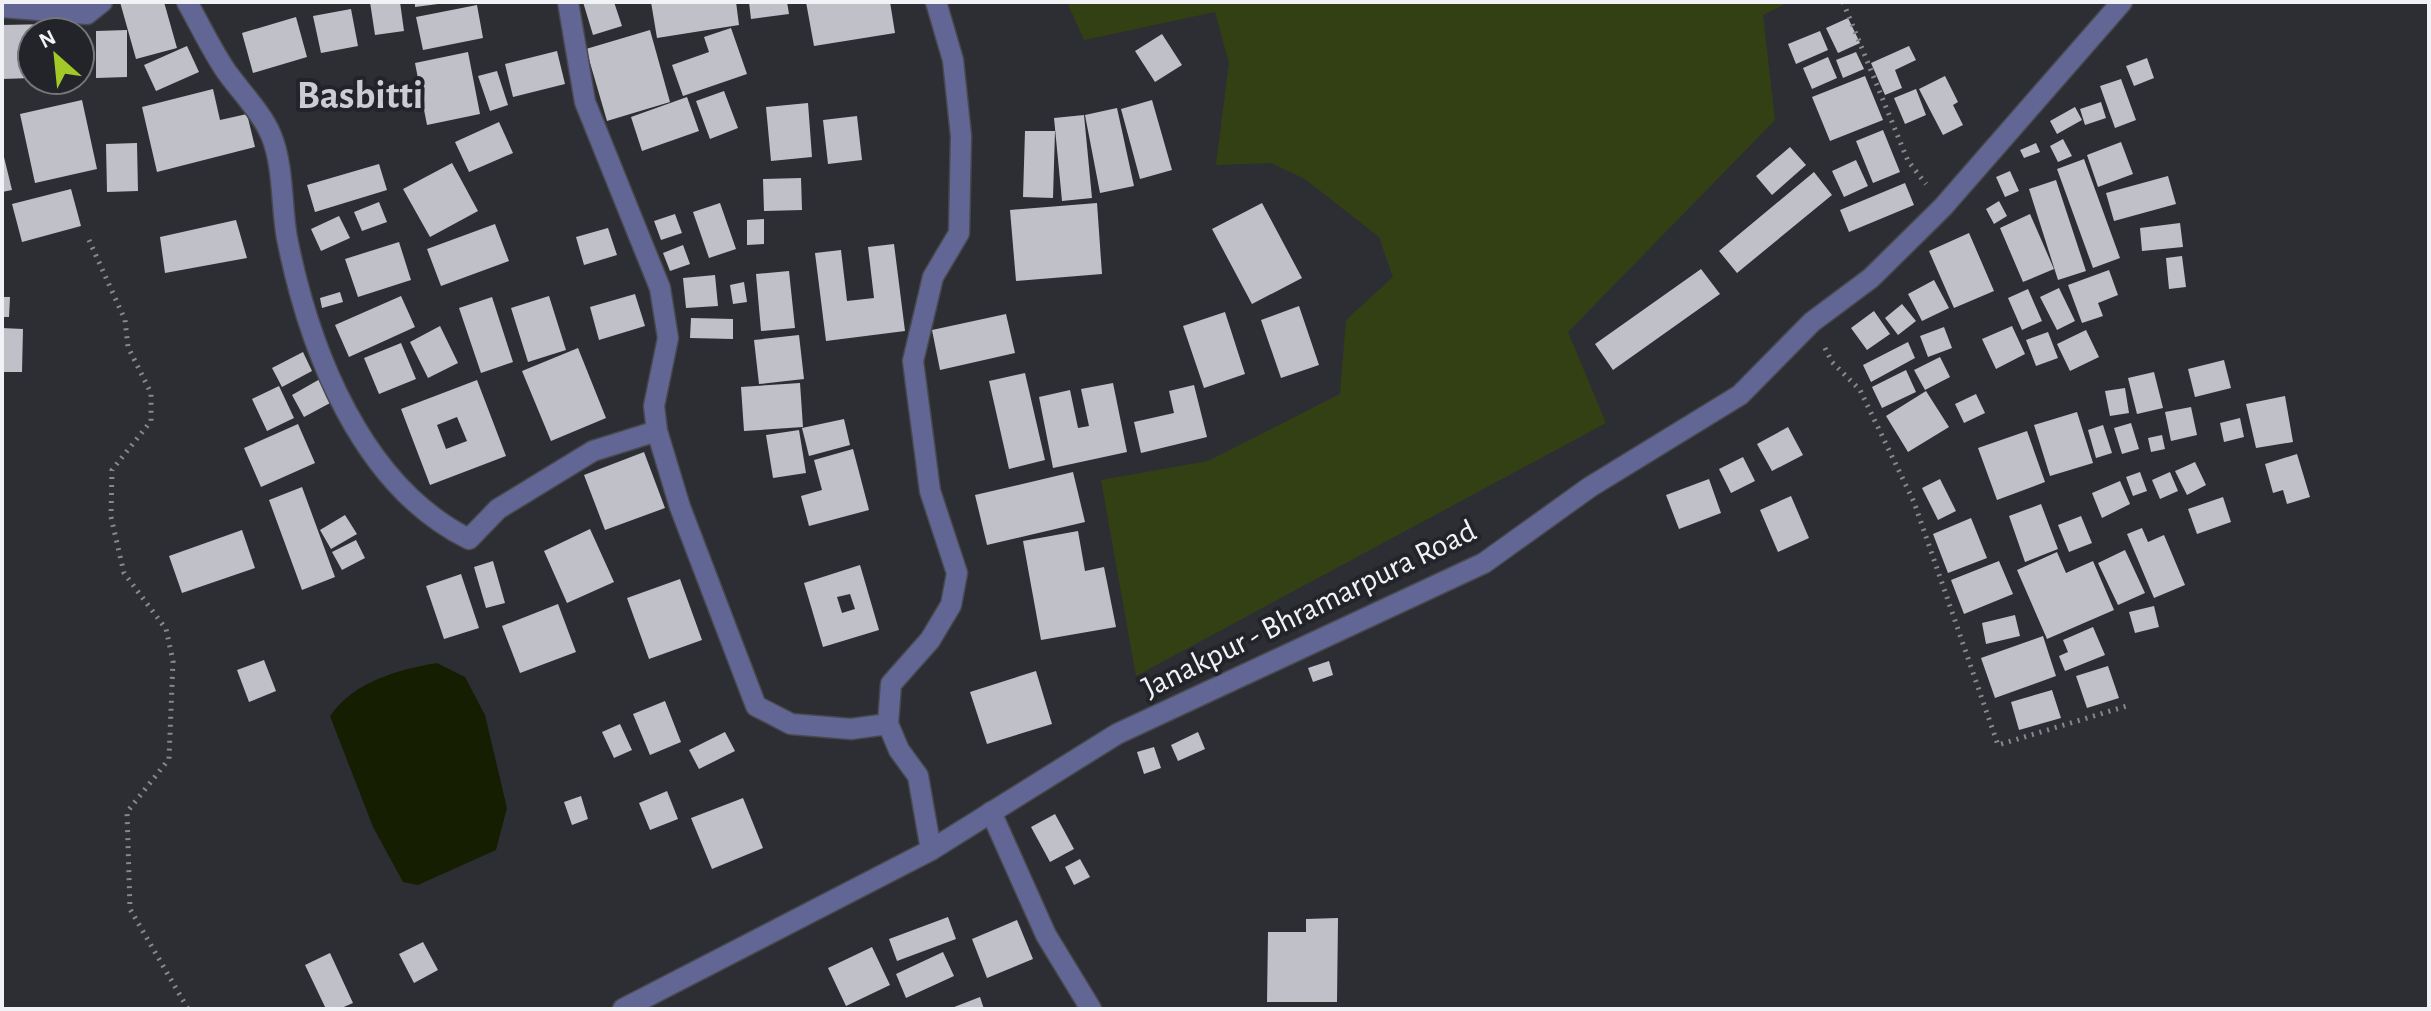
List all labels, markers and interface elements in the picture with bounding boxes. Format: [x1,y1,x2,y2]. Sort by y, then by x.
north arrow [16,16,96,96]
text: N [36,26,59,52]
district label: Basbitti [297,76,423,116]
street label: Janakpur - Bhramarpura Road [1137,514,1481,704]

